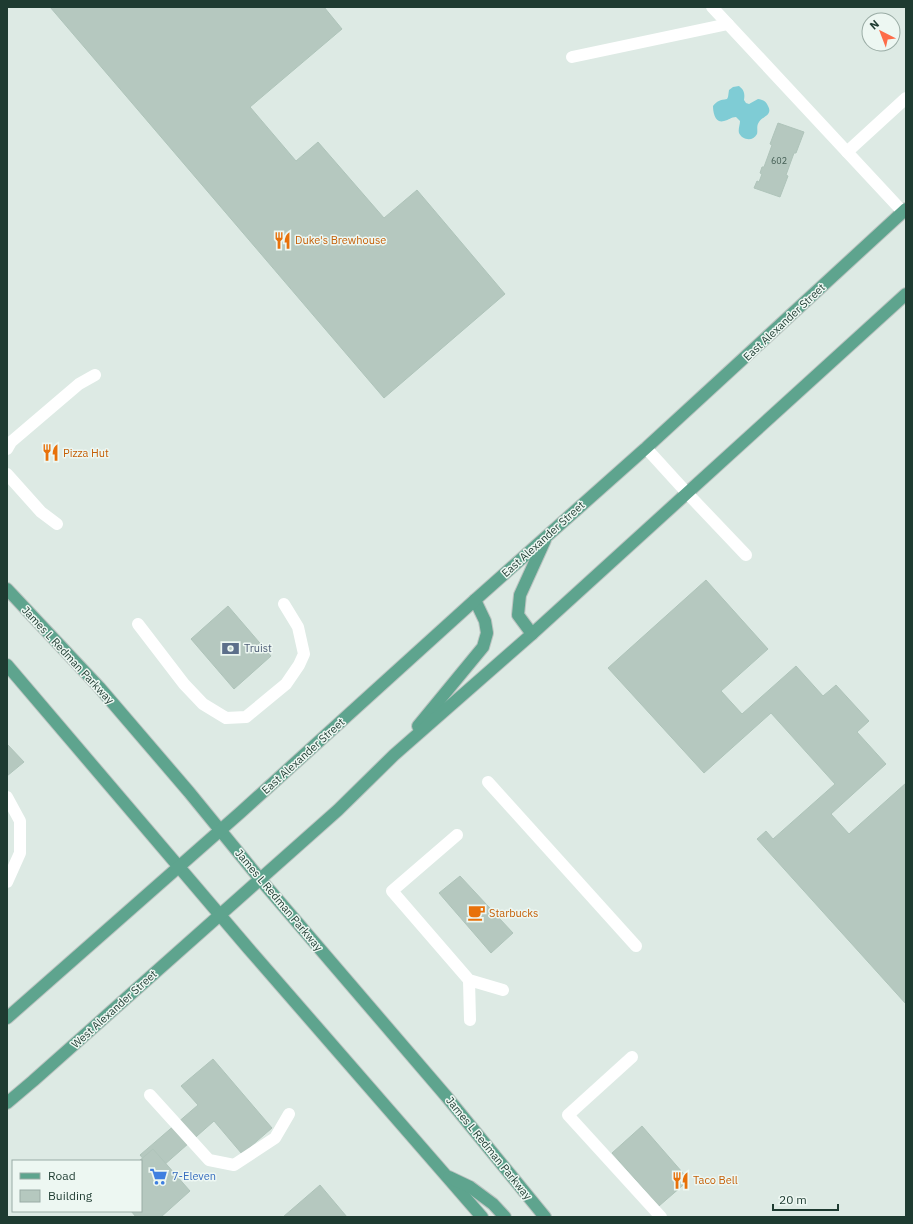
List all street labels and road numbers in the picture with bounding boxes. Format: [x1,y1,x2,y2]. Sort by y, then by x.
street label: East Alexander Street [740,280,828,364]
street label: East Alexander Street [499,498,588,580]
street label: James L Redman Parkway [19,603,117,707]
street label: East Alexander Street [259,715,348,797]
street label: James L Redman Parkway [232,846,326,954]
street label: West Alexander Street [68,967,160,1051]
street label: James L Redman Parkway [443,1094,535,1203]

